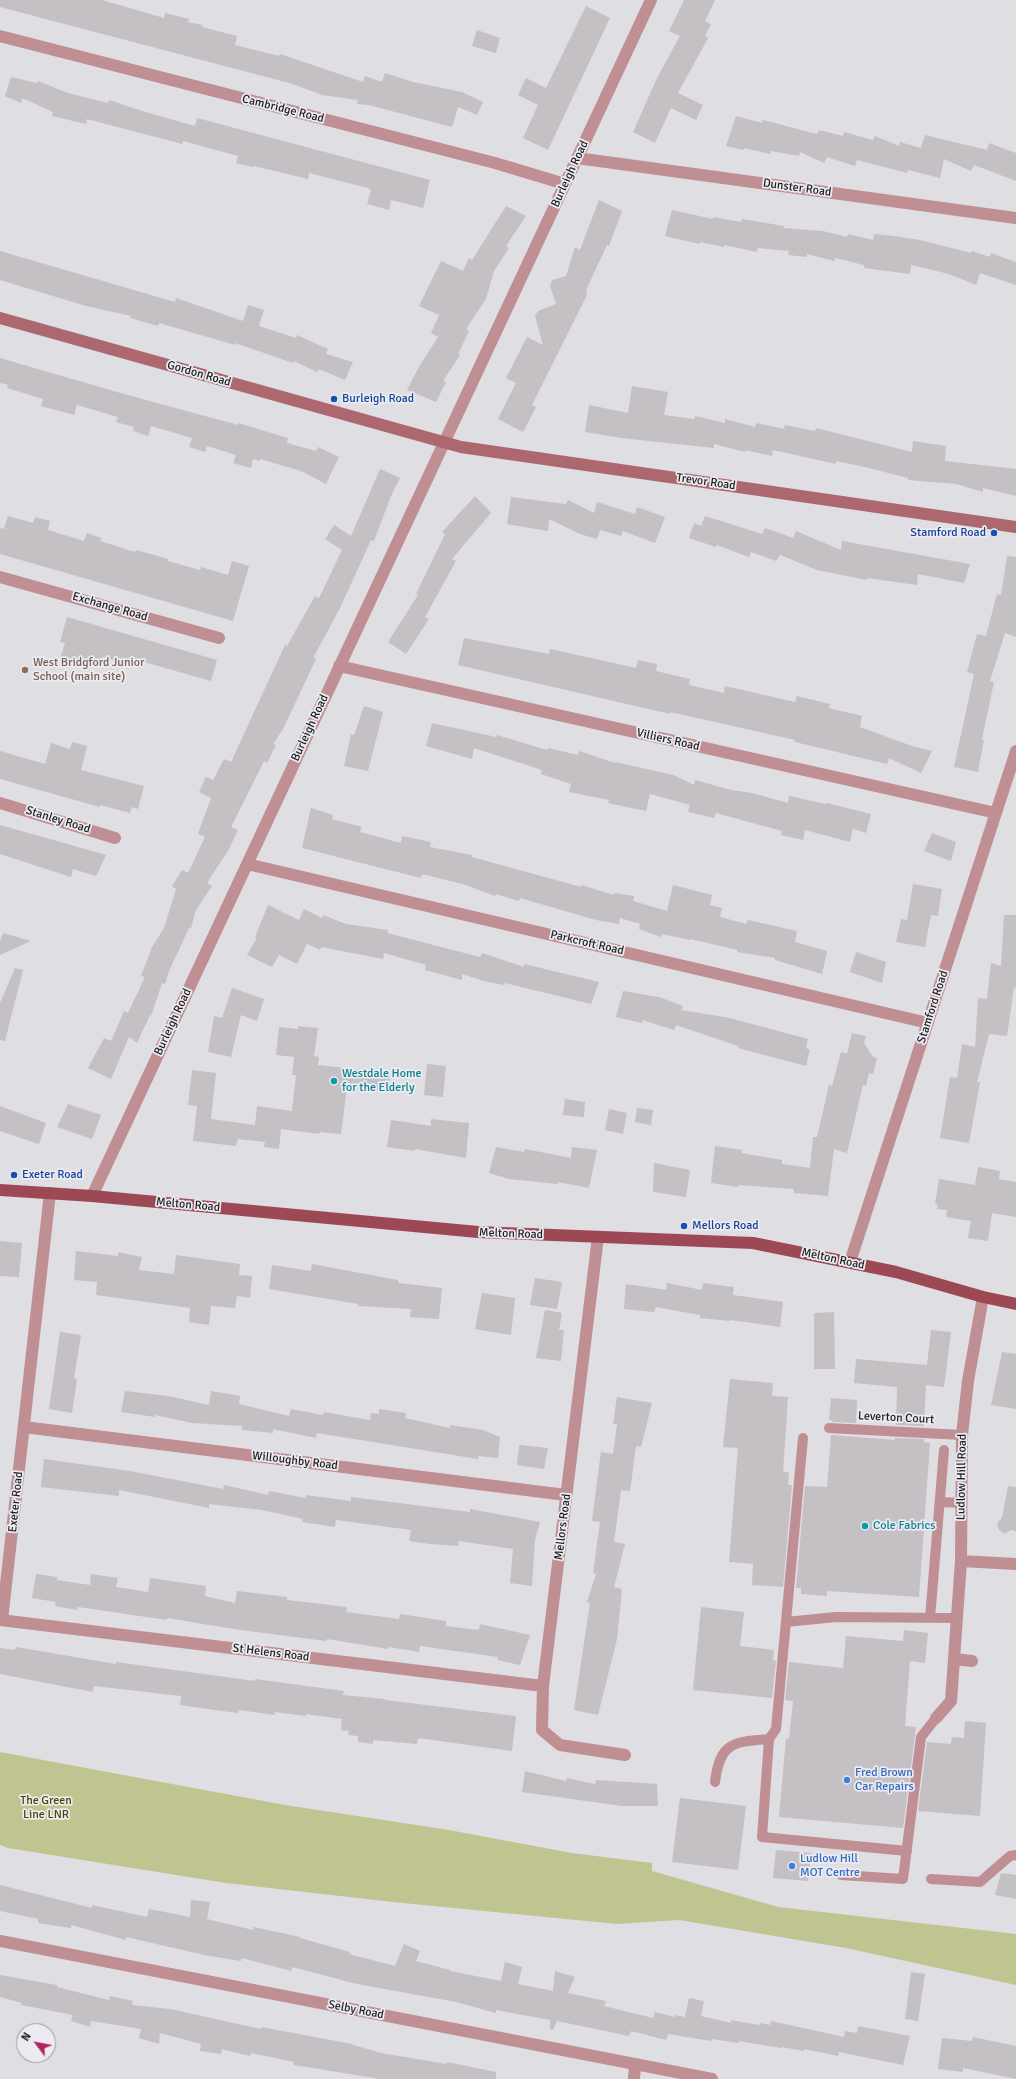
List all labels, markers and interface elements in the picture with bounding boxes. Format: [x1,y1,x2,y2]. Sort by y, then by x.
street label: Cambridge Road [240,92,326,126]
street label: Burleigh Road [548,138,592,210]
street label: Dunster Road [762,176,832,200]
street label: Gordon Road [165,358,233,390]
place label: Burleigh Road [342,392,414,406]
marker: Burleigh Road [329,394,339,404]
street label: Trevor Road [675,471,737,493]
place label: Stamford Road [910,526,986,540]
marker: Stamford Road [989,528,999,538]
street label: Exchange Road [71,589,149,625]
place label: West Bridgford Junior School (main site) [33,656,144,684]
marker: West Bridgford Junior School (main site) [20,665,30,675]
street label: Burleigh Road [288,692,332,764]
street label: Villiers Road [635,726,701,754]
street label: Stanley Road [24,803,92,837]
street label: Parkcroft Road [549,928,625,958]
street label: Stamford Road [914,969,952,1045]
street label: Burleigh Road [151,986,195,1058]
place label: Westdale Home for the Elderly [342,1067,422,1095]
marker: Westdale Home for the Elderly [329,1076,339,1086]
place label: Exeter Road [22,1168,83,1182]
marker: Exeter Road [9,1170,19,1180]
street label: Melton Road [155,1195,221,1215]
place label: Mellors Road [692,1219,759,1233]
marker: Mellors Road [679,1221,689,1231]
street label: Melton Road [479,1226,543,1242]
street label: Melton Road [800,1245,866,1273]
street label: Leverton Court [858,1409,934,1427]
street label: Ludlow Hill Road [954,1434,970,1520]
street label: Willoughby Road [251,1449,339,1473]
street label: Exeter Road [6,1471,26,1533]
street label: Mellors Road [552,1493,574,1561]
place label: Cole Fabrics [873,1519,935,1533]
marker: Cole Fabrics [860,1521,870,1531]
street label: St Helens Road [232,1641,310,1665]
place label: Fred Brown Car Repairs [855,1766,914,1794]
marker: Fred Brown Car Repairs [842,1775,852,1785]
park label: The Green Line LNR [20,1794,72,1822]
place label: Ludlow Hill MOT Centre [800,1852,860,1880]
marker: Ludlow Hill MOT Centre [787,1861,797,1871]
street label: Selby Road [327,1998,385,2022]
north arrow [16,2023,56,2063]
text: N [19,2030,34,2044]

